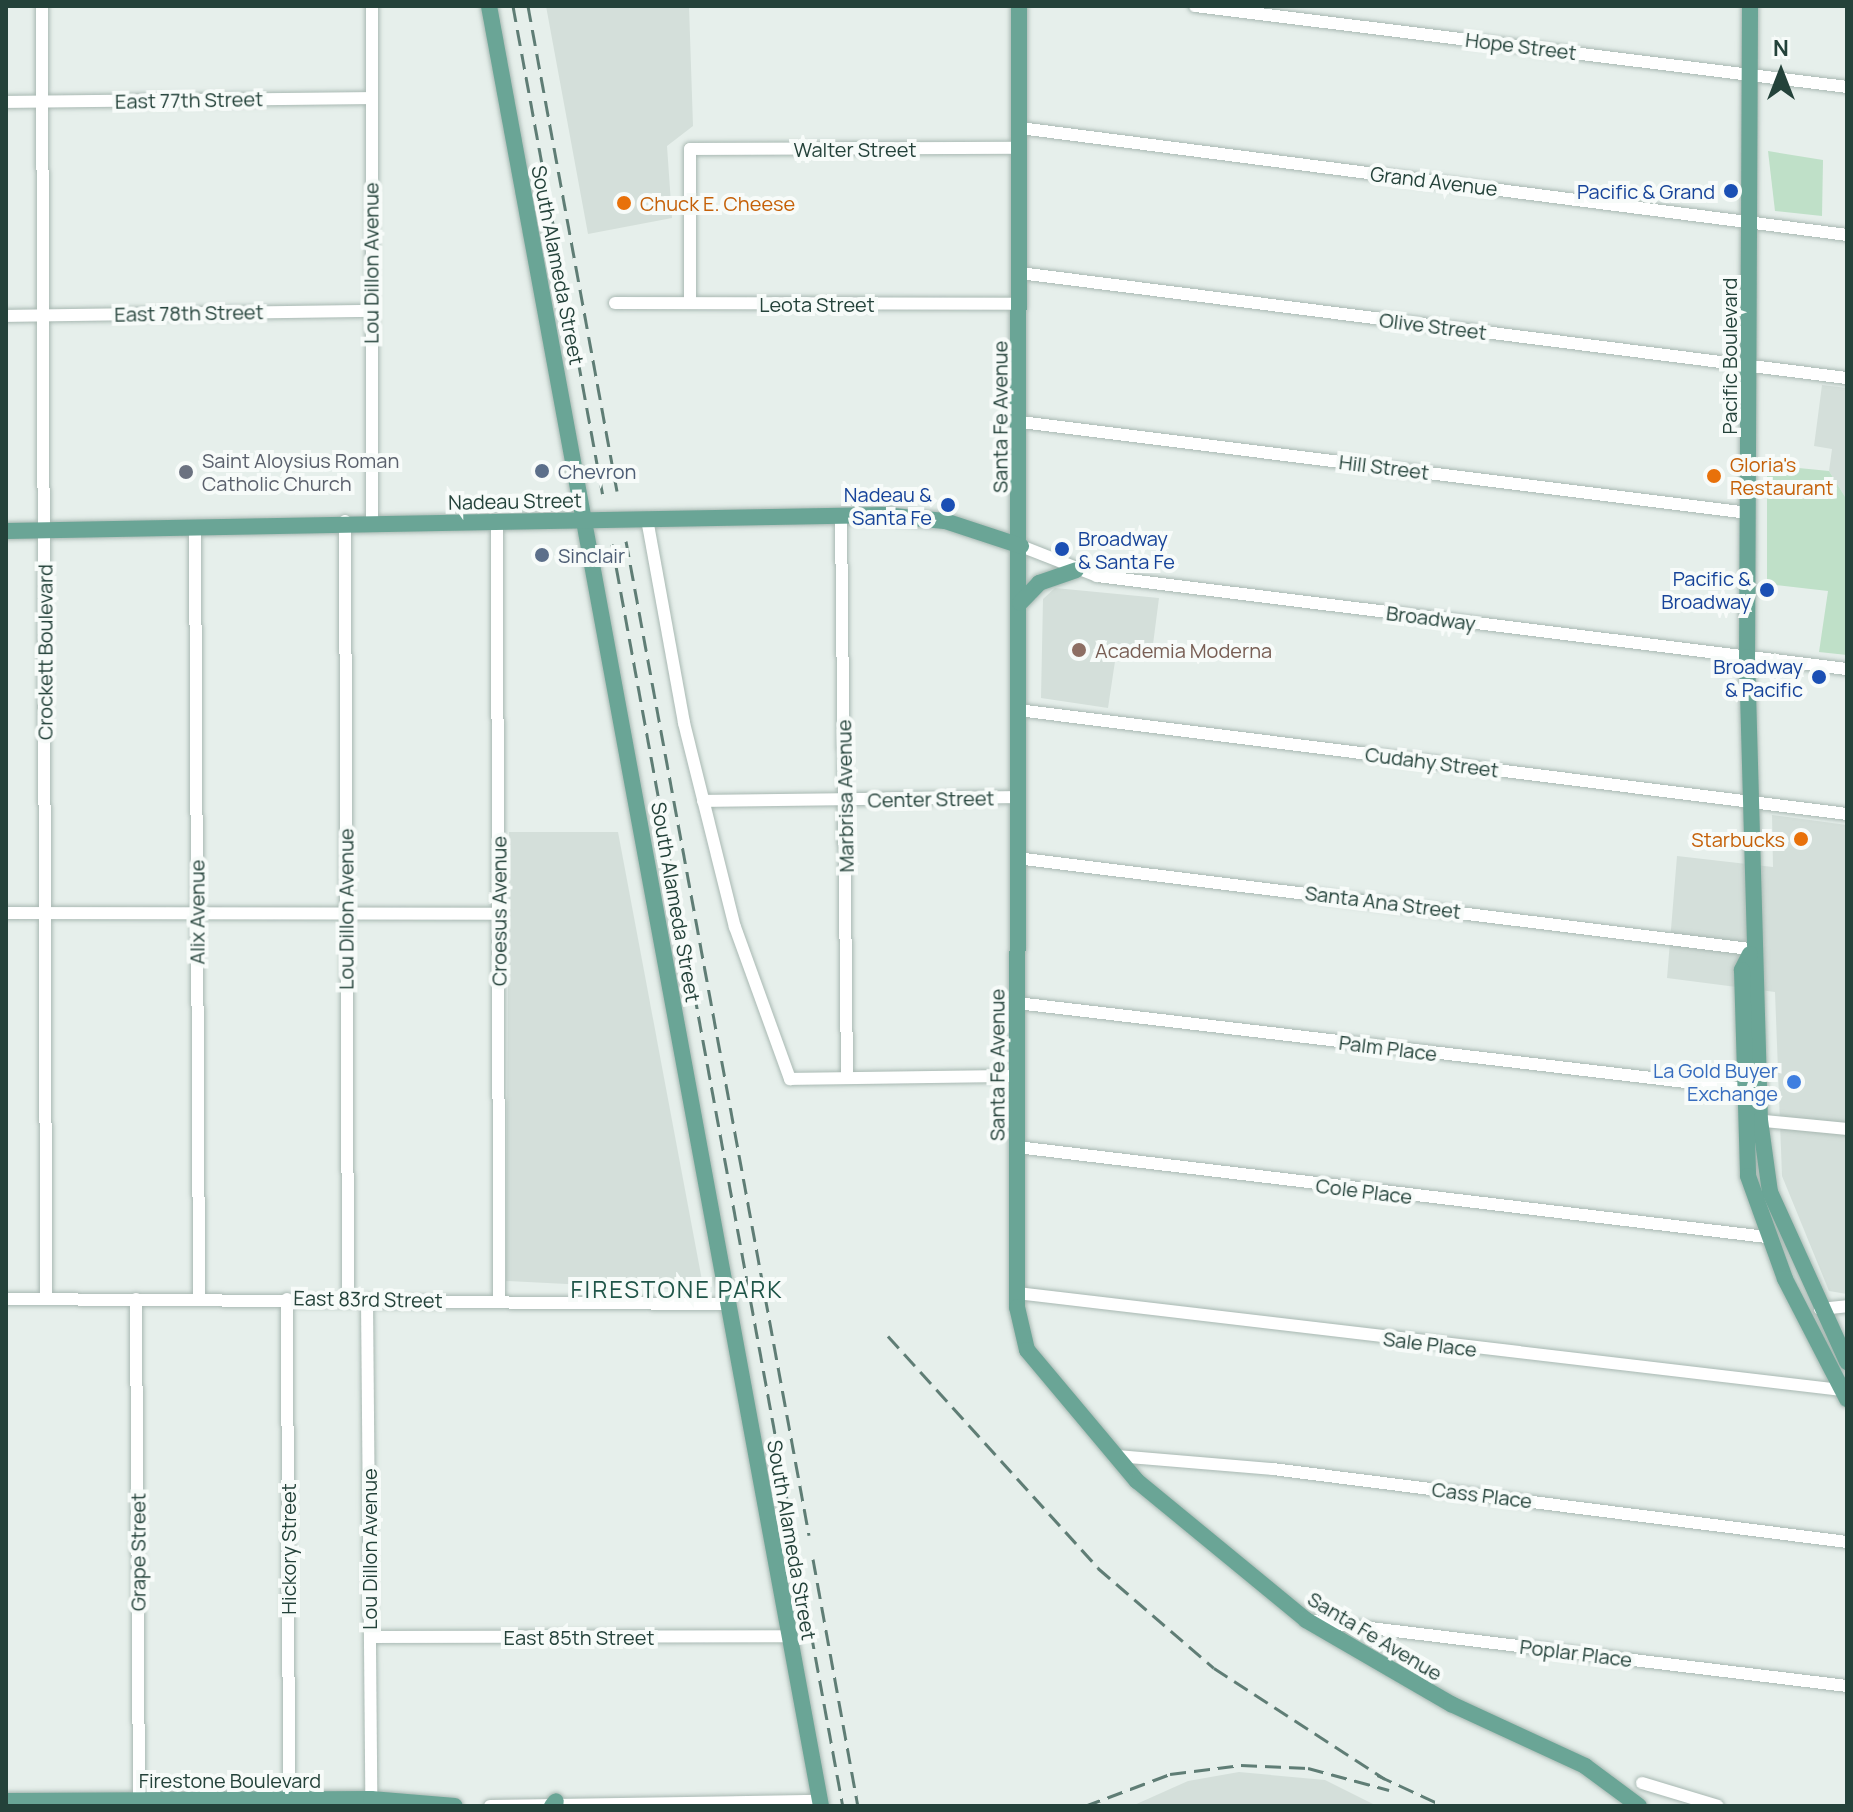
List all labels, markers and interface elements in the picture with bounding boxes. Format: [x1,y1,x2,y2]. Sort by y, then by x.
street label: Hope Street [1464,27,1578,65]
north arrow [1741,32,1821,112]
text: N [1773,33,1789,63]
street label: East 77th Street [115,87,263,113]
street label: Walter Street [794,137,916,161]
street label: Grand Avenue [1369,161,1499,201]
street label: South Alameda Street [527,163,589,367]
place label: Pacific & Grand [1577,179,1715,203]
street label: Lou Dillon Avenue [359,182,383,344]
marker: Pacific & Grand [1722,182,1740,200]
place label: Chuck E. Cheese [640,191,795,215]
marker: Chuck E. Cheese [615,194,633,212]
street label: Pacific Boulevard [1717,278,1741,434]
street label: Leota Street [759,292,875,316]
street label: East 78th Street [114,300,264,326]
street label: Olive Street [1378,308,1488,344]
street label: Santa Fe Avenue [988,341,1012,493]
place label: Saint Aloysius Roman Catholic Church [202,448,399,495]
street label: Hill Street [1338,450,1430,484]
place label: Gloria's Restaurant [1730,452,1834,499]
place label: Chevron [558,459,636,483]
marker: Chevron [533,462,551,480]
marker: Saint Aloysius Roman Catholic Church [177,463,195,481]
marker: Gloria's Restaurant [1705,467,1723,485]
place label: Nadeau & Santa Fe [844,482,932,529]
street label: Nadeau Street [448,488,582,514]
marker: Nadeau & Santa Fe [939,496,957,514]
place label: Broadway & Santa Fe [1078,526,1175,573]
marker: Broadway & Santa Fe [1053,540,1071,558]
place label: Sinclair [558,543,625,567]
marker: Sinclair [533,546,551,564]
street label: Crockett Boulevard [33,564,57,740]
place label: Pacific & Broadway [1661,566,1751,613]
marker: Pacific & Broadway [1758,581,1776,599]
street label: Broadway [1385,601,1477,635]
place label: Academia Moderna [1095,638,1272,662]
marker: Academia Moderna [1070,641,1088,659]
place label: Broadway & Pacific [1713,654,1803,701]
marker: Broadway & Pacific [1810,668,1828,686]
street label: Marbrisa Avenue [832,719,858,873]
street label: Cudahy Street [1364,742,1500,782]
street label: Center Street [867,786,995,812]
street label: South Alameda Street [647,800,705,1004]
place label: Starbucks [1691,827,1785,851]
street label: Lou Dillon Avenue [334,828,358,990]
marker: Starbucks [1792,830,1810,848]
street label: Croesus Avenue [487,836,511,986]
street label: Alix Avenue [185,859,209,965]
street label: Santa Ana Street [1304,881,1462,923]
street label: Santa Fe Avenue [985,989,1009,1141]
street label: Palm Place [1338,1030,1438,1066]
place label: La Gold Buyer Exchange [1653,1058,1778,1105]
marker: La Gold Buyer Exchange [1785,1073,1803,1091]
street label: Cole Place [1314,1173,1414,1209]
district label: FIRESTONE PARK [570,1275,784,1303]
street label: East 83rd Street [293,1286,443,1312]
street label: Sale Place [1382,1326,1478,1362]
street label: South Alameda Street [763,1438,821,1642]
street label: Lou Dillon Avenue [357,1468,381,1630]
street label: Cass Place [1431,1477,1533,1513]
street label: Hickory Street [276,1483,300,1615]
street label: Grape Street [126,1493,150,1611]
street label: Santa Fe Avenue [1304,1586,1446,1686]
street label: East 85th Street [504,1625,654,1649]
street label: Poplar Place [1518,1634,1634,1672]
street label: Firestone Boulevard [139,1768,321,1792]

